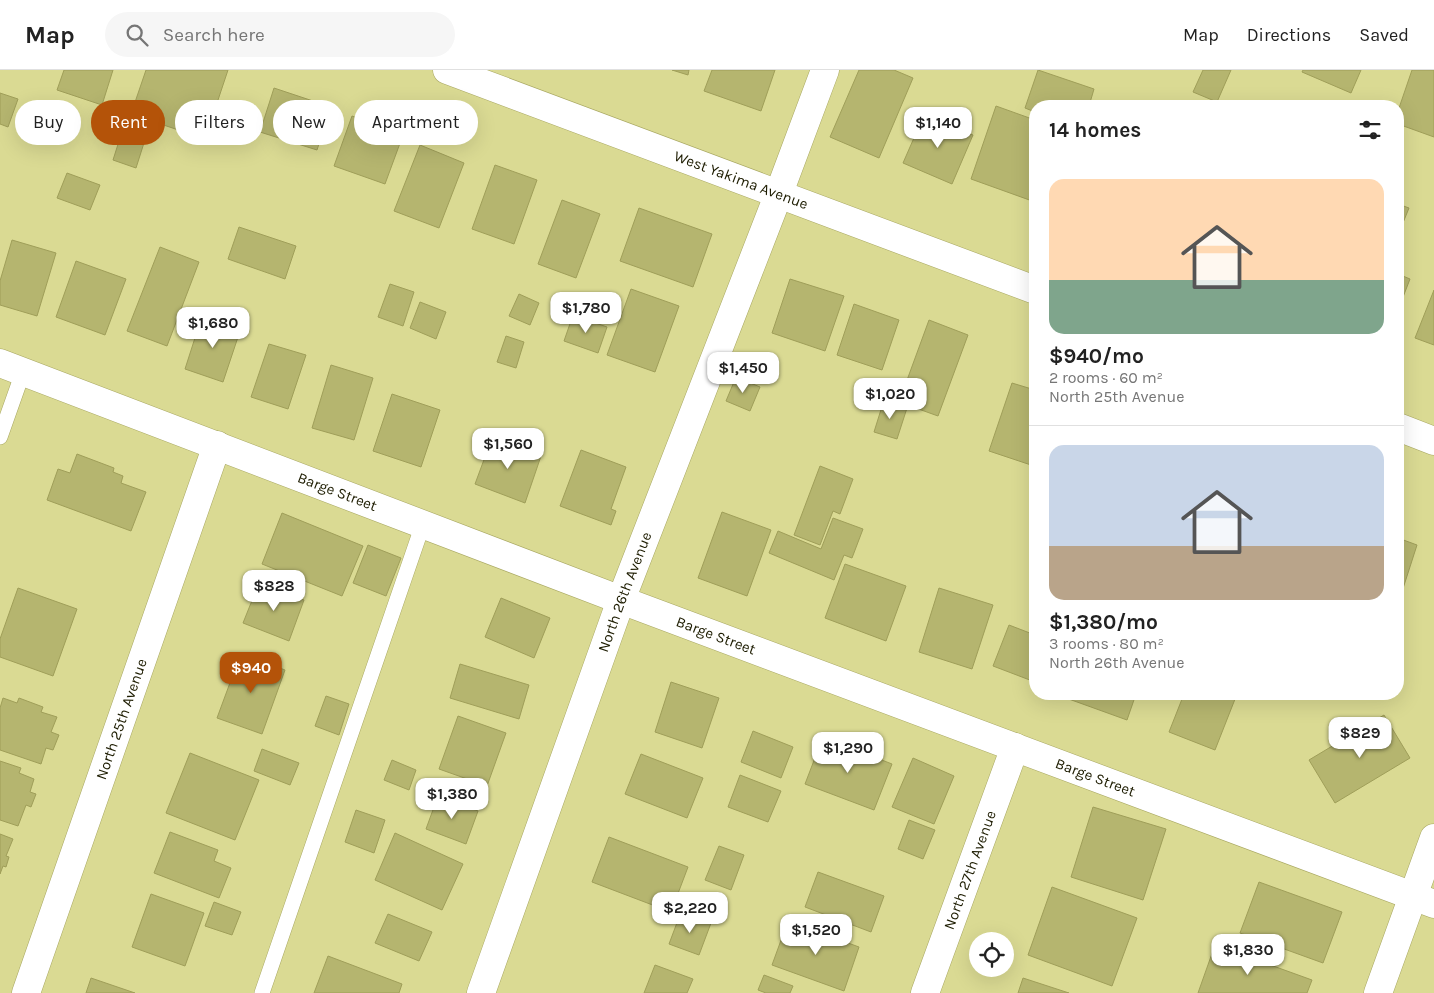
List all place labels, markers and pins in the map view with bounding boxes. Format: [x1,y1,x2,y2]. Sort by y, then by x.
pin: $1,140 [897,106,979,149]
pin: $1,780 [545,292,627,334]
pin: $1,680 [172,306,254,349]
pin: $1,450 [702,352,784,394]
pin: $1,020 [849,378,931,420]
pin: $1,560 [467,428,549,470]
pin: $828 [244,570,304,612]
pin: $940 [221,652,281,694]
pin: $829 [1330,716,1390,759]
pin: $1,290 [807,732,889,774]
pin: $1,380 [411,778,493,820]
pin: $2,220 [649,892,731,934]
pin: $1,520 [775,914,857,956]
pin: $1,830 [1207,934,1289,976]

